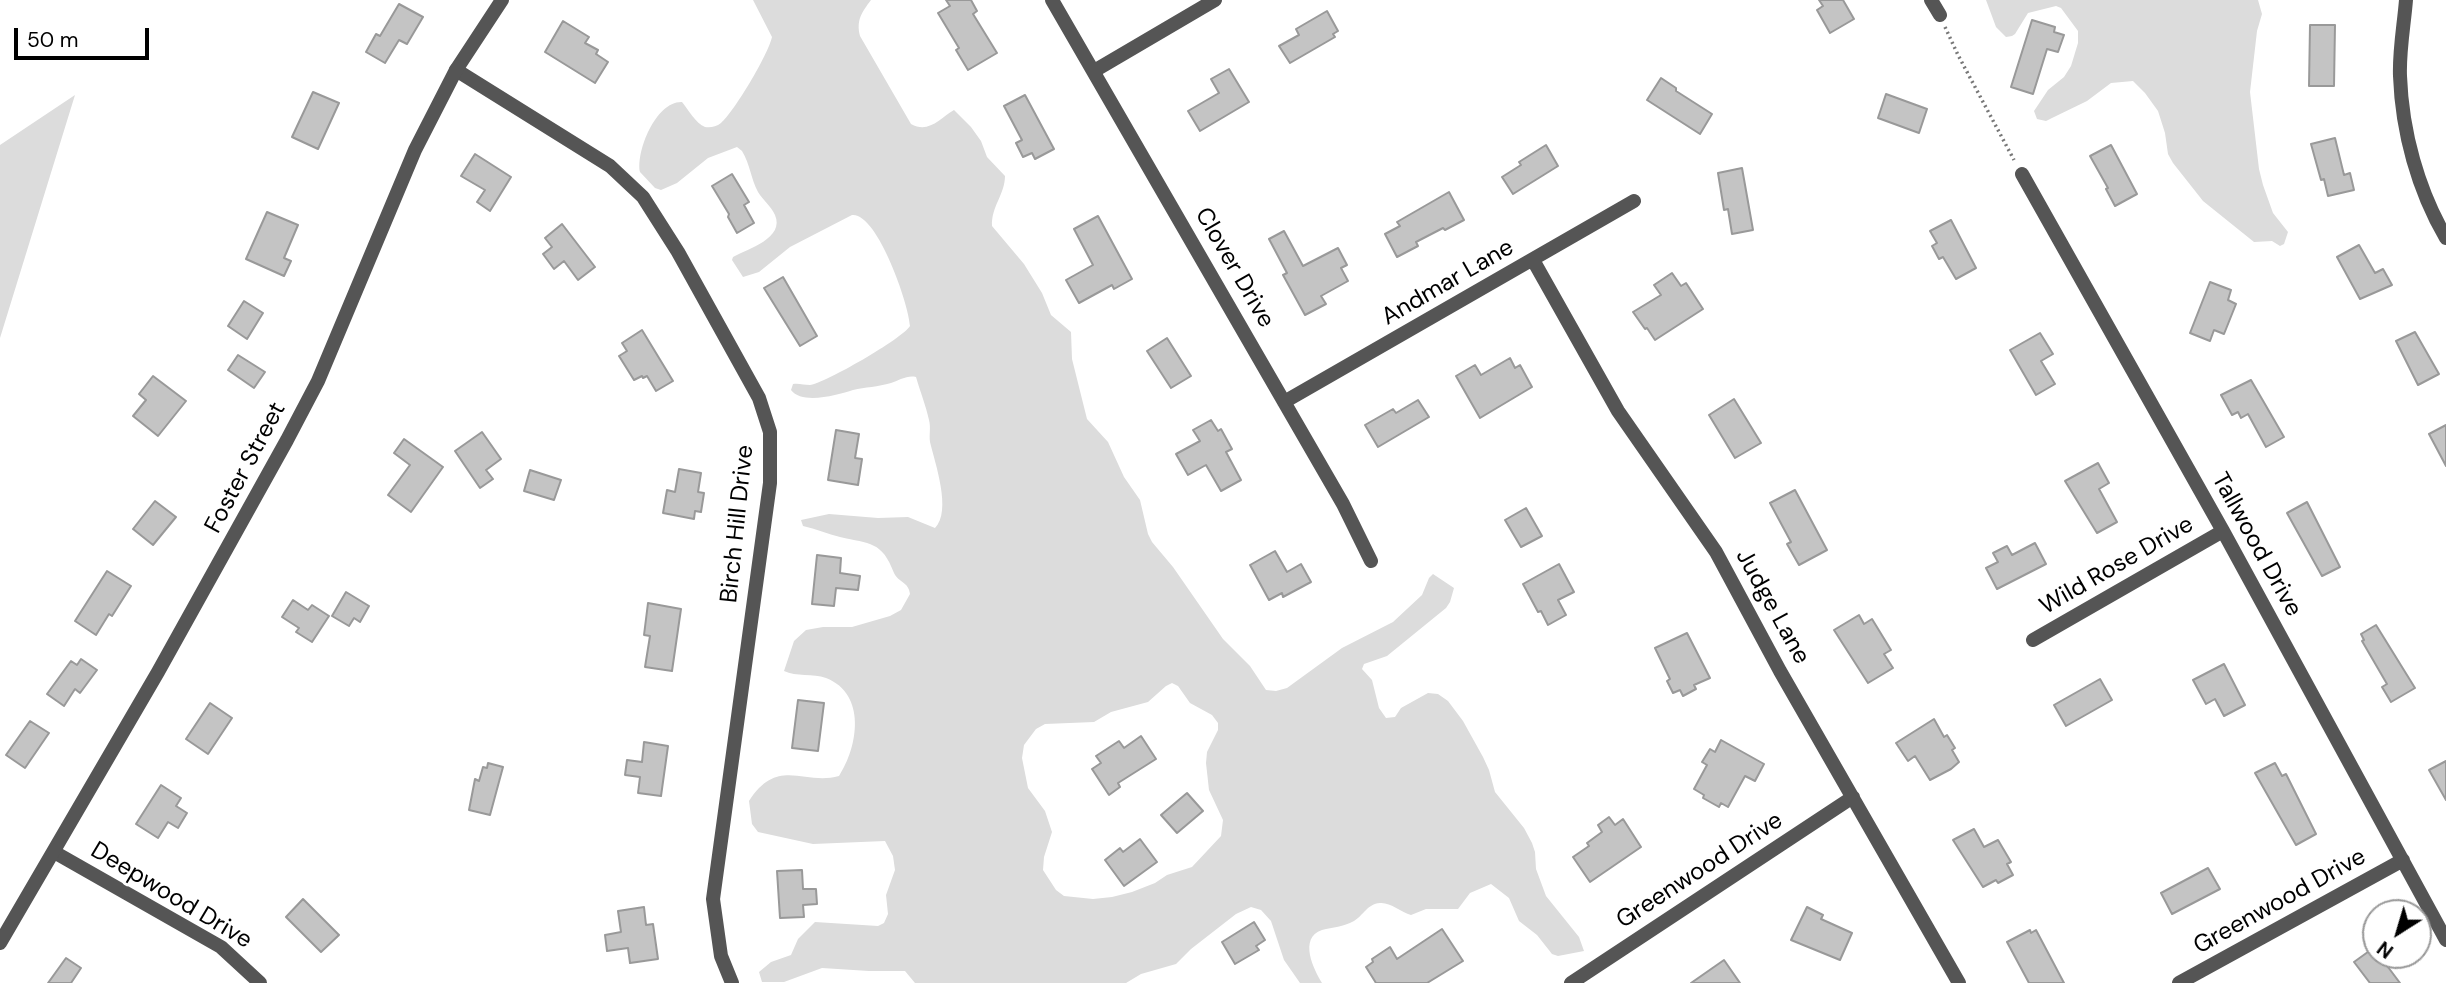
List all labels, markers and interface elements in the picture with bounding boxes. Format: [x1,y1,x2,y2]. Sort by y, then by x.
scale bar [18,14,152,58]
text: 50 m [27,26,78,54]
street label: Clover Drive [1188,203,1280,333]
street label: Andmar Lane [1377,234,1519,332]
street label: Foster Street [199,398,293,538]
street label: Birch Hill Drive [715,444,761,604]
street label: Tallwood Drive [2205,468,2307,622]
street label: Wild Rose Drive [2035,510,2199,622]
street label: Judge Lane [1729,545,1815,669]
street label: Greenwood Drive [1612,807,1788,935]
street label: Deepwood Drive [85,837,257,955]
street label: Greenwood Drive [2189,843,2371,961]
north arrow [2362,899,2432,969]
text: N [2372,935,2398,964]

